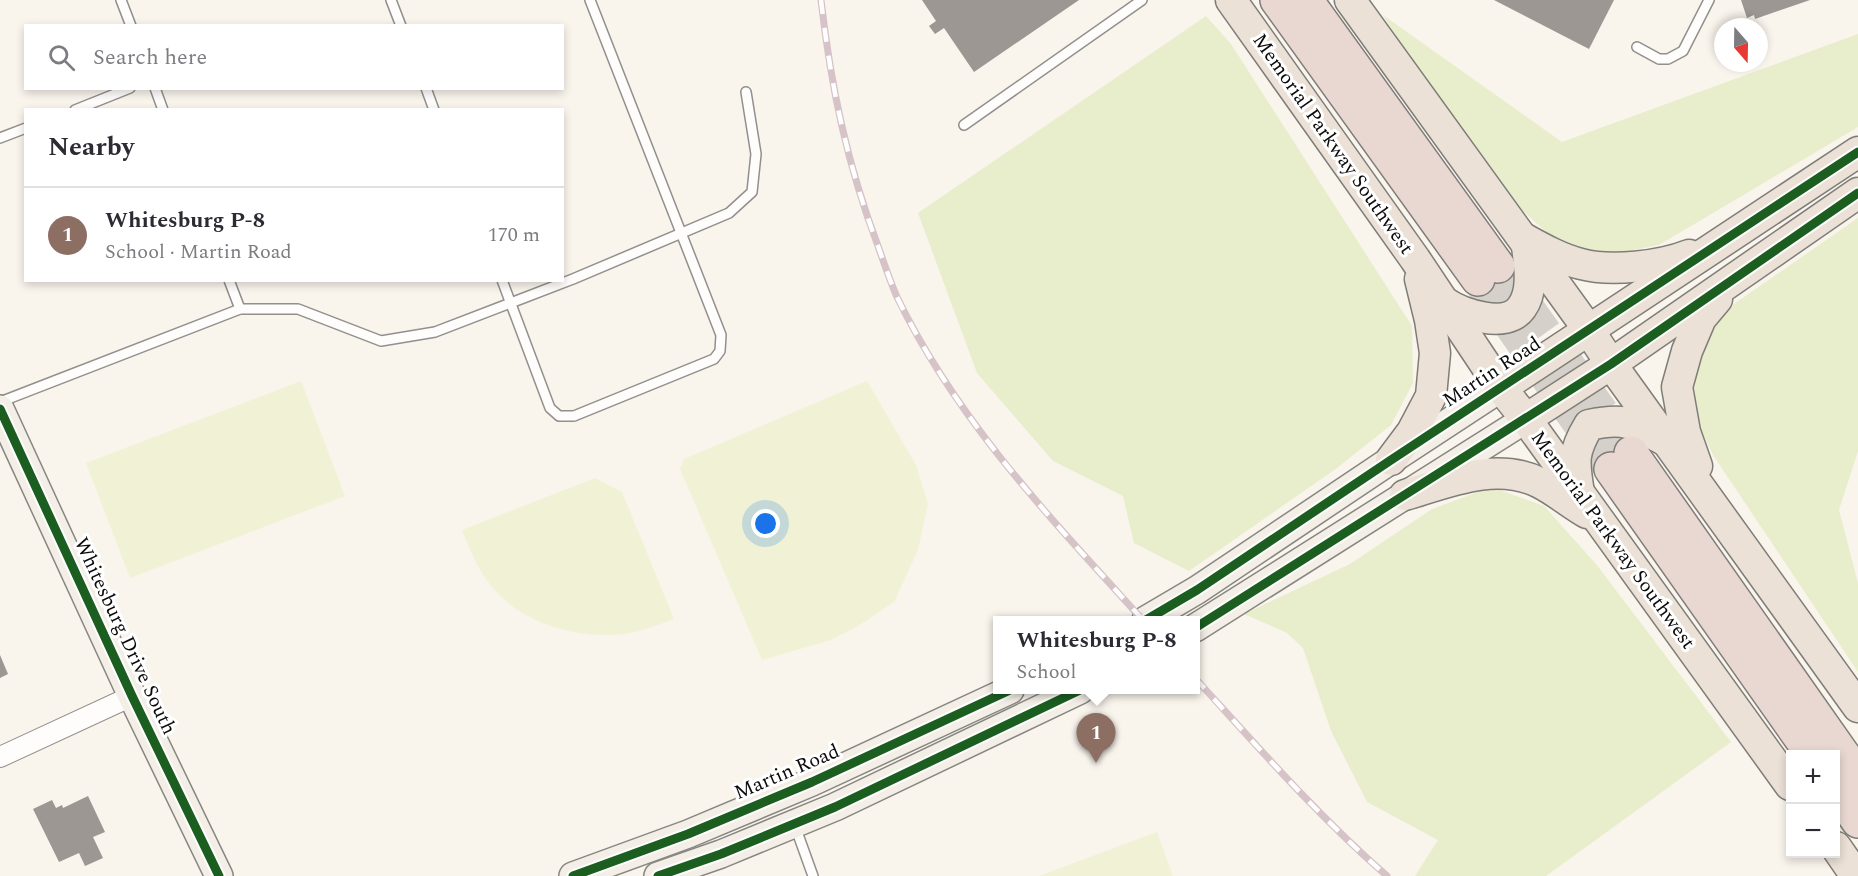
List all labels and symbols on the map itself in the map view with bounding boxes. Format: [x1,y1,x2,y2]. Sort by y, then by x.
north arrow [1714,18,1768,72]
street label: Memorial Parkway Southwest [1245,27,1421,261]
street label: Martin Road [1437,329,1547,415]
street label: Memorial Parkway Southwest [1523,424,1703,656]
your location [751,509,780,538]
street label: Whitesburg Drive South [66,532,184,740]
pin: 1 [1076,714,1116,763]
street label: Martin Road [730,736,844,808]

